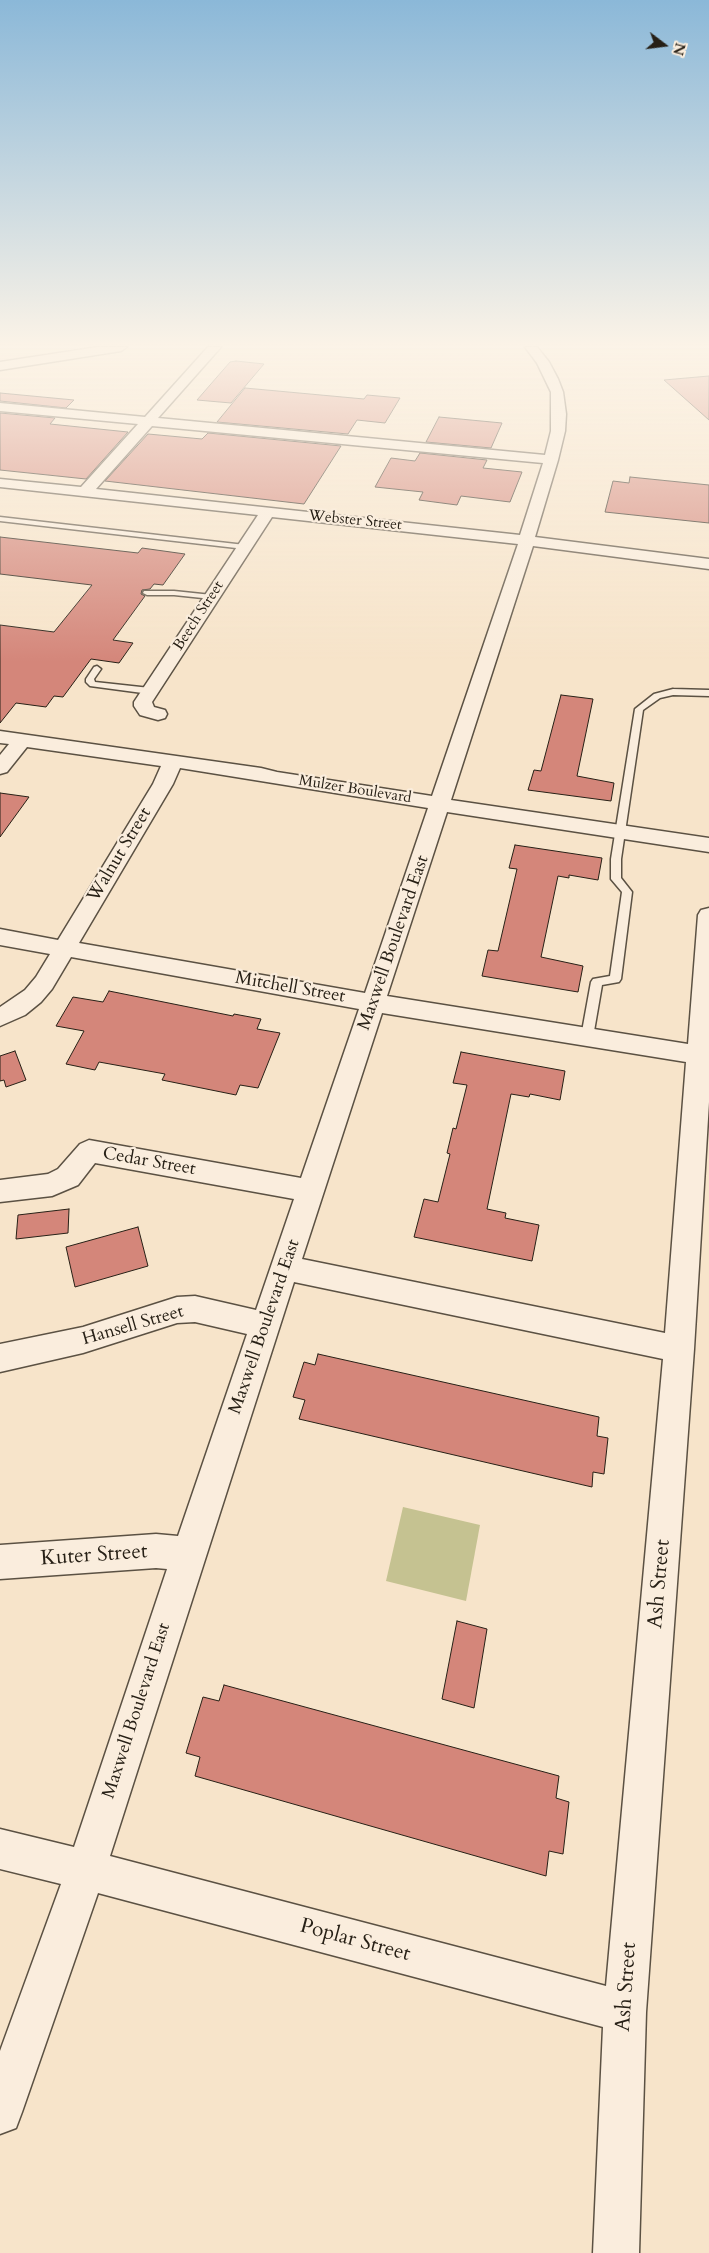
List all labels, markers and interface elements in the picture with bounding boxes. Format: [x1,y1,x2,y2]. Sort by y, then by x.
north arrow [639,20,689,70]
text: N [668,41,690,57]
street label: Webster Street [308,507,402,535]
street label: Beech Street [170,578,228,654]
street label: Mulzer Boulevard [297,772,413,808]
street label: Walnut Street [83,804,157,906]
street label: Maxwell Boulevard East [354,853,434,1033]
street label: Mitchell Street [233,968,347,1008]
street label: Cedar Street [101,1143,197,1181]
street label: Maxwell Boulevard East [225,1237,305,1417]
street label: Hansell Street [80,1301,186,1351]
street label: Ash Street [644,1538,676,1630]
street label: Kuter Street [40,1540,148,1572]
street label: Maxwell Boulevard East [98,1620,176,1802]
street label: Poplar Street [297,1914,413,1968]
street label: Ash Street [611,1941,643,2033]

